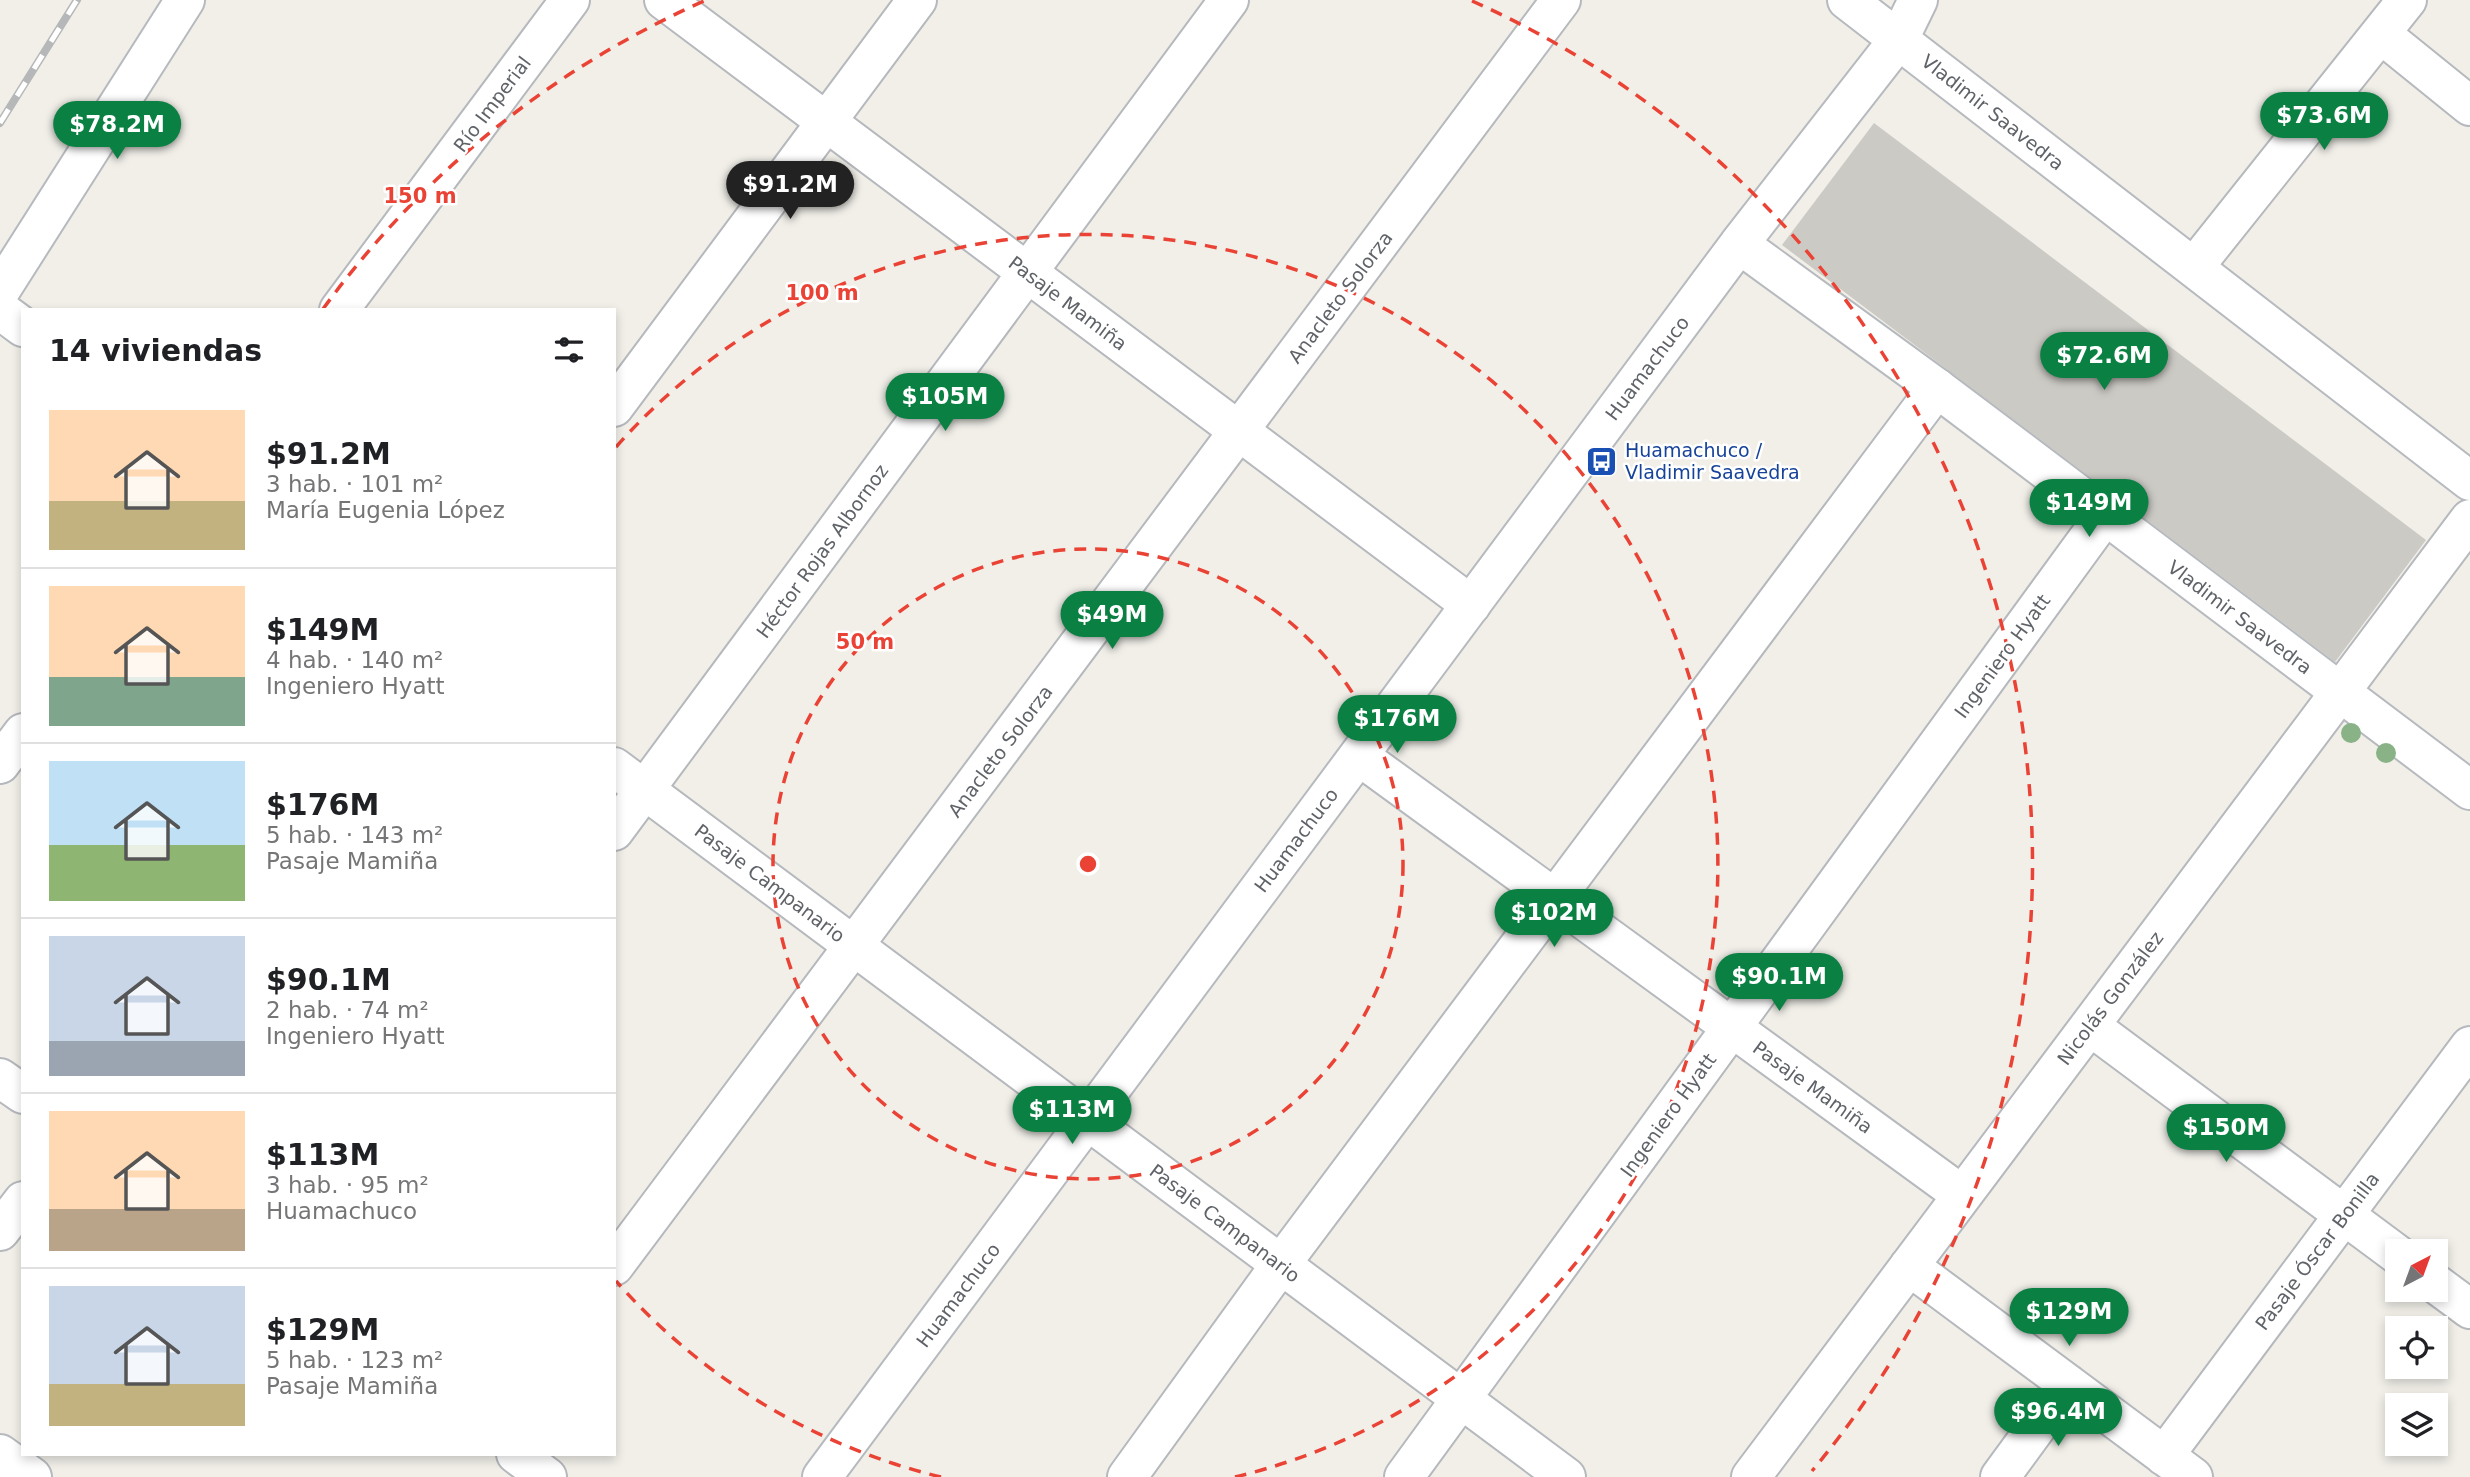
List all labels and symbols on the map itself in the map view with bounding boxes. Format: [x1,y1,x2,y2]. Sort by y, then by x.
street label: Vladimir Saavedra [1917,50,2069,174]
street label: Río Imperial [449,52,535,156]
pin: $73.6M [2267,92,2381,152]
pin: $78.2M [60,102,174,161]
pin: $91.2M [733,162,847,221]
text: 150 m [383,184,457,208]
street label: Anacleto Solorza [1283,227,1397,367]
street label: Pasaje Mamiña [1005,251,1131,355]
text: 100 m [785,281,859,305]
street label: Huamachuco [1601,312,1693,424]
pin: $72.6M [2047,332,2161,392]
pin: $105M [896,374,994,433]
place label: Huamachuco / Vladimir Saavedra [1625,439,1800,483]
bus stop icon: Huamachuco / Vladimir Saavedra [1585,444,1619,478]
street label: Héctor Rojas Albornoz [752,460,892,642]
pin: $149M [2040,480,2138,539]
street label: Vladimir Saavedra [2164,556,2316,678]
street label: Ingeniero Hyatt [1950,590,2054,722]
pin: $49M [1071,592,1153,651]
text: 50 m [836,630,894,654]
street label: Anacleto Solorza [943,681,1057,821]
pin: $176M [1348,696,1446,755]
street label: Huamachuco [1250,784,1342,896]
street label: Pasaje Campanario [691,819,849,947]
centre of rings [1076,852,1100,876]
pin: $102M [1505,890,1603,949]
street label: Nicolás González [2053,927,2167,1069]
pin: $90.1M [1722,954,1836,1013]
street label: Pasaje Mamiña [1749,1036,1877,1138]
street label: Ingeniero Hyatt [1616,1049,1720,1181]
pin: $113M [1023,1086,1121,1146]
pin: $150M [2177,1104,2275,1164]
street label: Pasaje Campanario [1146,1159,1304,1287]
street label: Pasaje Óscar Bonilla [2250,1167,2383,1334]
street label: Huamachuco [912,1239,1004,1351]
north arrow [2385,1239,2448,1302]
pin: $129M [2020,1288,2118,1348]
pin: $96.4M [2001,1388,2115,1448]

